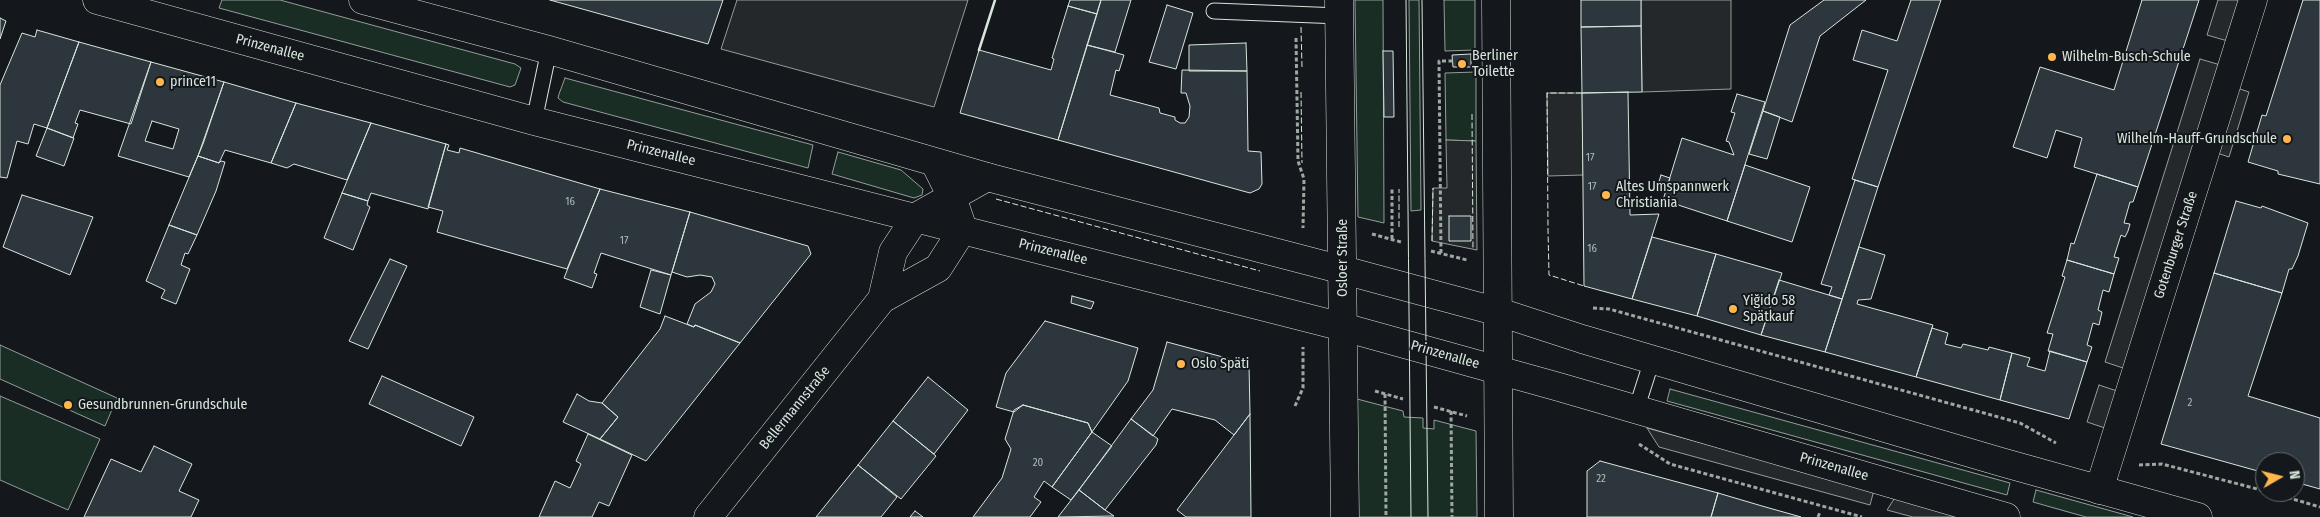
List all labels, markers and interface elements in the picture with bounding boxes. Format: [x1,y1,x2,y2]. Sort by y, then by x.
street label: Prinzenallee [234,31,306,65]
place label: Berliner Toilette [1472,48,1518,80]
place label: Wilhelm-Busch-Schule [2062,49,2191,65]
marker: Wilhelm-Busch-Schule [2046,51,2058,63]
marker: Berliner Toilette [1456,58,1468,70]
place label: prince11 [170,74,216,90]
marker: prince11 [154,76,166,88]
place label: Wilhelm-Hauff-Grundschule [2117,131,2277,147]
marker: Wilhelm-Hauff-Grundschule [2281,133,2293,145]
street label: Prinzenallee [625,136,697,170]
house number: 17 [1586,151,1594,165]
place label: Altes Umspannwerk Christiania [1616,179,1729,212]
house number: 17 [1588,180,1596,194]
marker: Altes Umspannwerk Christiania [1600,189,1612,201]
street label: Gotenburger Straße [2151,189,2201,301]
house number: 16 [565,195,575,209]
street label: Osloer Straße [1335,219,1351,297]
house number: 17 [620,234,628,248]
street label: Prinzenallee [1017,235,1089,269]
house number: 16 [1587,242,1597,256]
place label: Yiğido 58 Spätkauf [1743,293,1795,326]
marker: Yiğido 58 Spätkauf [1727,303,1739,315]
street label: Prinzenallee [1409,337,1481,373]
place label: Oslo Späti [1191,356,1249,372]
marker: Oslo Späti [1175,358,1187,370]
street label: Bellermannstraße [756,363,834,453]
house number: 2 [2188,396,2192,410]
place label: Gesundbrunnen-Grundschule [78,397,247,413]
marker: Gesundbrunnen-Grundschule [62,399,74,411]
street label: Prinzenallee [1798,449,1870,485]
north arrow [2255,452,2305,502]
house number: 20 [1033,456,1043,470]
text: N [2285,470,2303,480]
house number: 22 [1596,472,1606,486]

